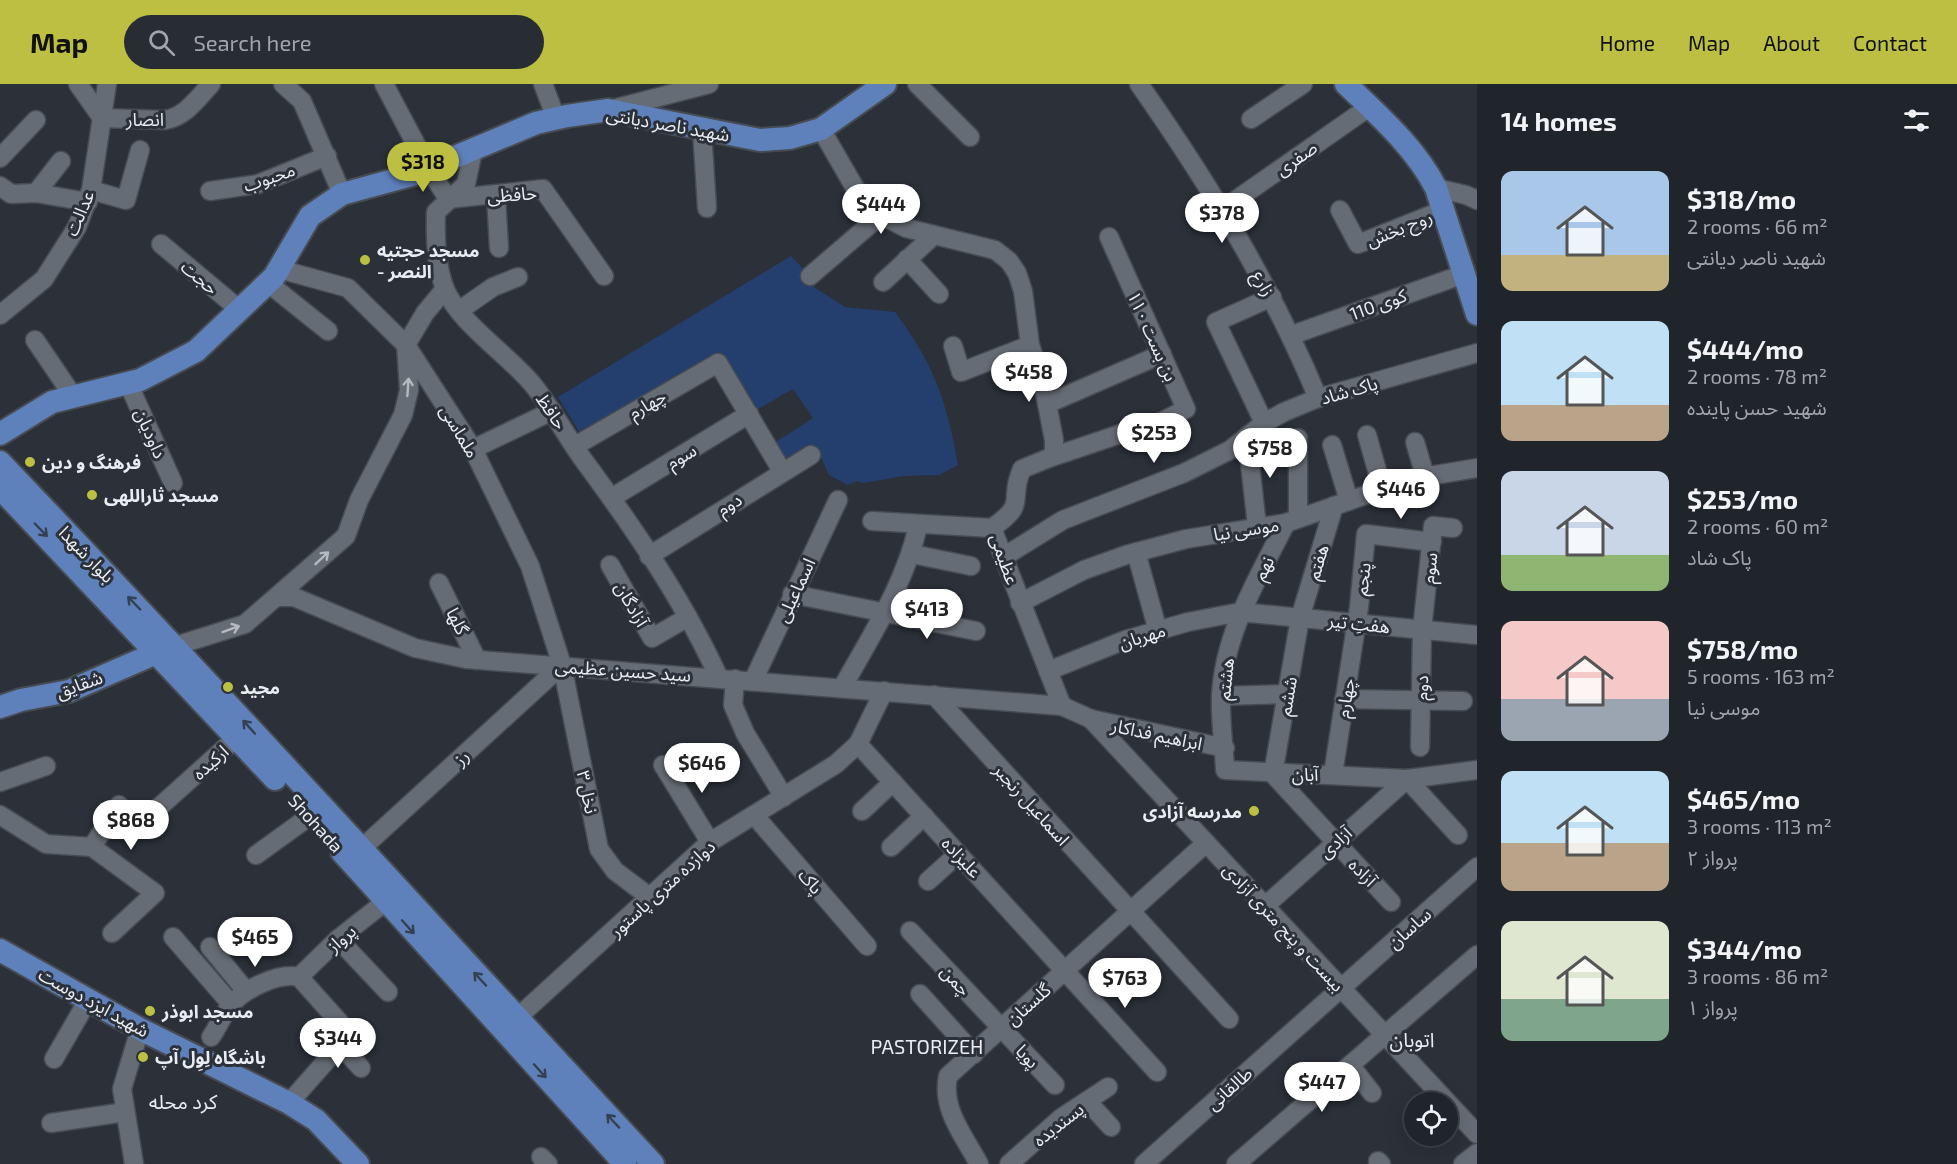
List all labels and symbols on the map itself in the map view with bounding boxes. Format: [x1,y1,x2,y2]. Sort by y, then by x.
street label: شهید ناصر دیانتی [604,102,731,147]
street label: انصار [125,108,164,131]
street label: صفری [1271,136,1322,181]
pin: $318 [387,142,459,193]
street label: محبوب [240,158,298,197]
street label: حافظی [486,181,538,208]
pin: $444 [845,184,917,235]
street label: عدالت [60,187,98,239]
pin: $378 [1186,193,1258,244]
street label: روح بخش [1363,205,1436,254]
place label: مسجد حجتیه - النصر [377,239,480,283]
marker: مسجد حجتیه - النصر [358,253,372,267]
street label: حجت [177,255,223,299]
street label: زارع [1245,266,1280,302]
street label: کوی 110 [1347,283,1410,325]
street label: بن بست ۱۱۰ [1122,287,1183,385]
pin: $458 [993,352,1065,403]
street label: پاک شاد [1318,371,1380,410]
one-way arrow [402,377,413,397]
street label: چهارم [624,385,672,427]
street label: حافظ [532,389,572,433]
street label: ملماسی [435,401,484,462]
street label: داودیان [129,405,172,462]
pin: $253 [1118,413,1190,464]
pin: $758 [1234,428,1306,479]
street label: سوم [662,439,702,477]
place label: فرهنگ و دین [42,451,141,474]
marker: فرهنگ و دین [23,455,37,469]
pin: $446 [1365,469,1437,520]
place label: مسجد ثاراللهی [104,484,219,507]
marker: مسجد ثاراللهی [85,488,99,502]
street label: دوم [712,488,748,523]
street label: موسی نیا [1212,513,1281,546]
street label: بلوار شهدا [54,521,119,588]
one-way arrow [33,523,48,538]
street label: عظیمی [985,531,1024,588]
street label: هفتم [1301,542,1336,583]
one-way arrow [314,550,329,565]
street label: سوم [1416,551,1446,585]
street label: نهم [1248,552,1281,585]
street label: اسماعیلی [771,554,820,626]
street label: پنجم [1349,561,1378,597]
street label: آزادگان [610,578,654,632]
pin: $413 [891,589,963,640]
one-way arrow [127,596,142,611]
street label: گلها [442,604,474,639]
street label: هفتِ تیر [1326,609,1391,638]
street label: مهربان [1116,619,1168,654]
one-way arrow [221,623,239,634]
street label: سید حسین عظیمی [554,654,692,687]
street label: هشتم [1212,657,1241,702]
street label: شقایق [53,665,106,704]
street label: ششم [1273,675,1304,718]
street label: دوم [1410,675,1436,701]
place label: مجید [240,676,280,698]
street label: چهارم [1331,677,1363,720]
marker: مجید [221,680,235,694]
street label: ابراهیم فداکار [1108,713,1204,757]
one-way arrow [242,720,256,735]
street label: ارکیده [187,740,233,785]
pin: $646 [666,743,738,794]
street label: رز [448,744,474,771]
street label: اسماعیل رنجبر [988,758,1075,850]
street label: آبان [1291,763,1319,786]
street label: نخل ۳ [572,768,603,816]
street label: Shohada [284,789,348,857]
pin: $868 [95,800,167,851]
place label: مدرسه آزادی [1143,800,1242,823]
marker: مدرسه آزادی [1247,804,1261,818]
street label: آزادی [1314,821,1357,863]
street label: علیزاده [937,832,986,883]
street label: دوازده متری پاستور [604,835,720,943]
street label: آزاده [1344,853,1382,892]
street label: بیست و پنج متری آزادی [1217,858,1349,998]
street label: پاک [793,864,828,899]
street label: ساسان [1383,903,1436,954]
pin: $465 [219,917,291,968]
street label: پرواز [321,919,361,958]
one-way arrow [401,919,415,934]
pin: $763 [1089,958,1161,1009]
street label: چمن [936,960,976,1001]
street label: شهید ایزد دوست [34,963,153,1042]
one-way arrow [473,971,487,986]
street label: گلستان [1001,978,1056,1030]
place label: مسجد ابوذر [161,1000,253,1023]
marker: مسجد ابوذر [143,1004,157,1018]
pin: $344 [302,1018,374,1069]
district label: اتوبان [1389,1027,1435,1052]
district label: PASTORIZEH [871,1034,983,1058]
street label: پویا [1011,1040,1044,1073]
place label: باشگاه لِوِل آپ [155,1046,266,1072]
marker: باشگاه لِوِل آپ [136,1050,150,1064]
street label: طالقانی [1201,1062,1257,1115]
pin: $447 [1286,1062,1358,1113]
one-way arrow [533,1063,547,1078]
district label: کرد محله [149,1089,218,1114]
street label: پسندیده [1028,1097,1089,1152]
one-way arrow [606,1114,620,1129]

